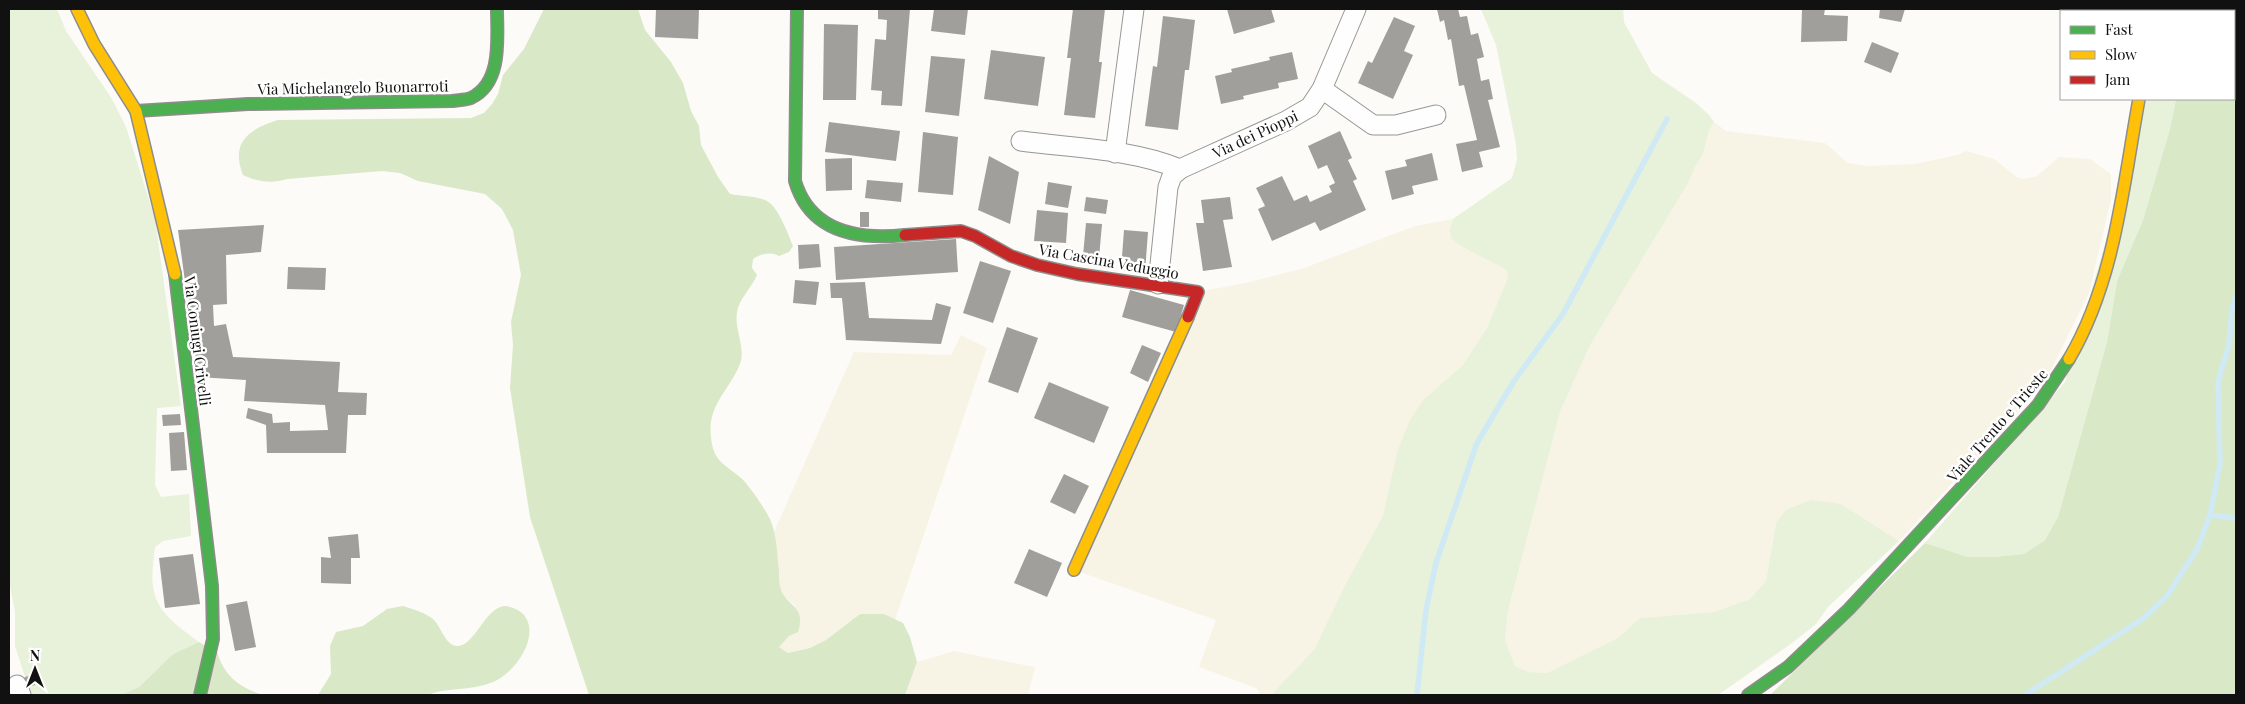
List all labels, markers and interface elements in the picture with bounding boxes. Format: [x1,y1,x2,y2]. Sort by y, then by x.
legend [2060,10,2235,100]
text: Fast [2105,19,2134,39]
text: Slow [2105,44,2137,64]
text: Jam [2104,69,2131,89]
street label: Via Michelangelo Buonarroti [256,75,449,99]
street label: Via dei Pioppi [1208,105,1302,163]
street label: Via Cascina Veduggio [1036,239,1181,283]
street label: Via Coniugi Crivelli [180,274,216,407]
street label: Viale Trento e Trieste [1942,364,2052,487]
north arrow [10,644,60,694]
text: N [30,646,40,665]

